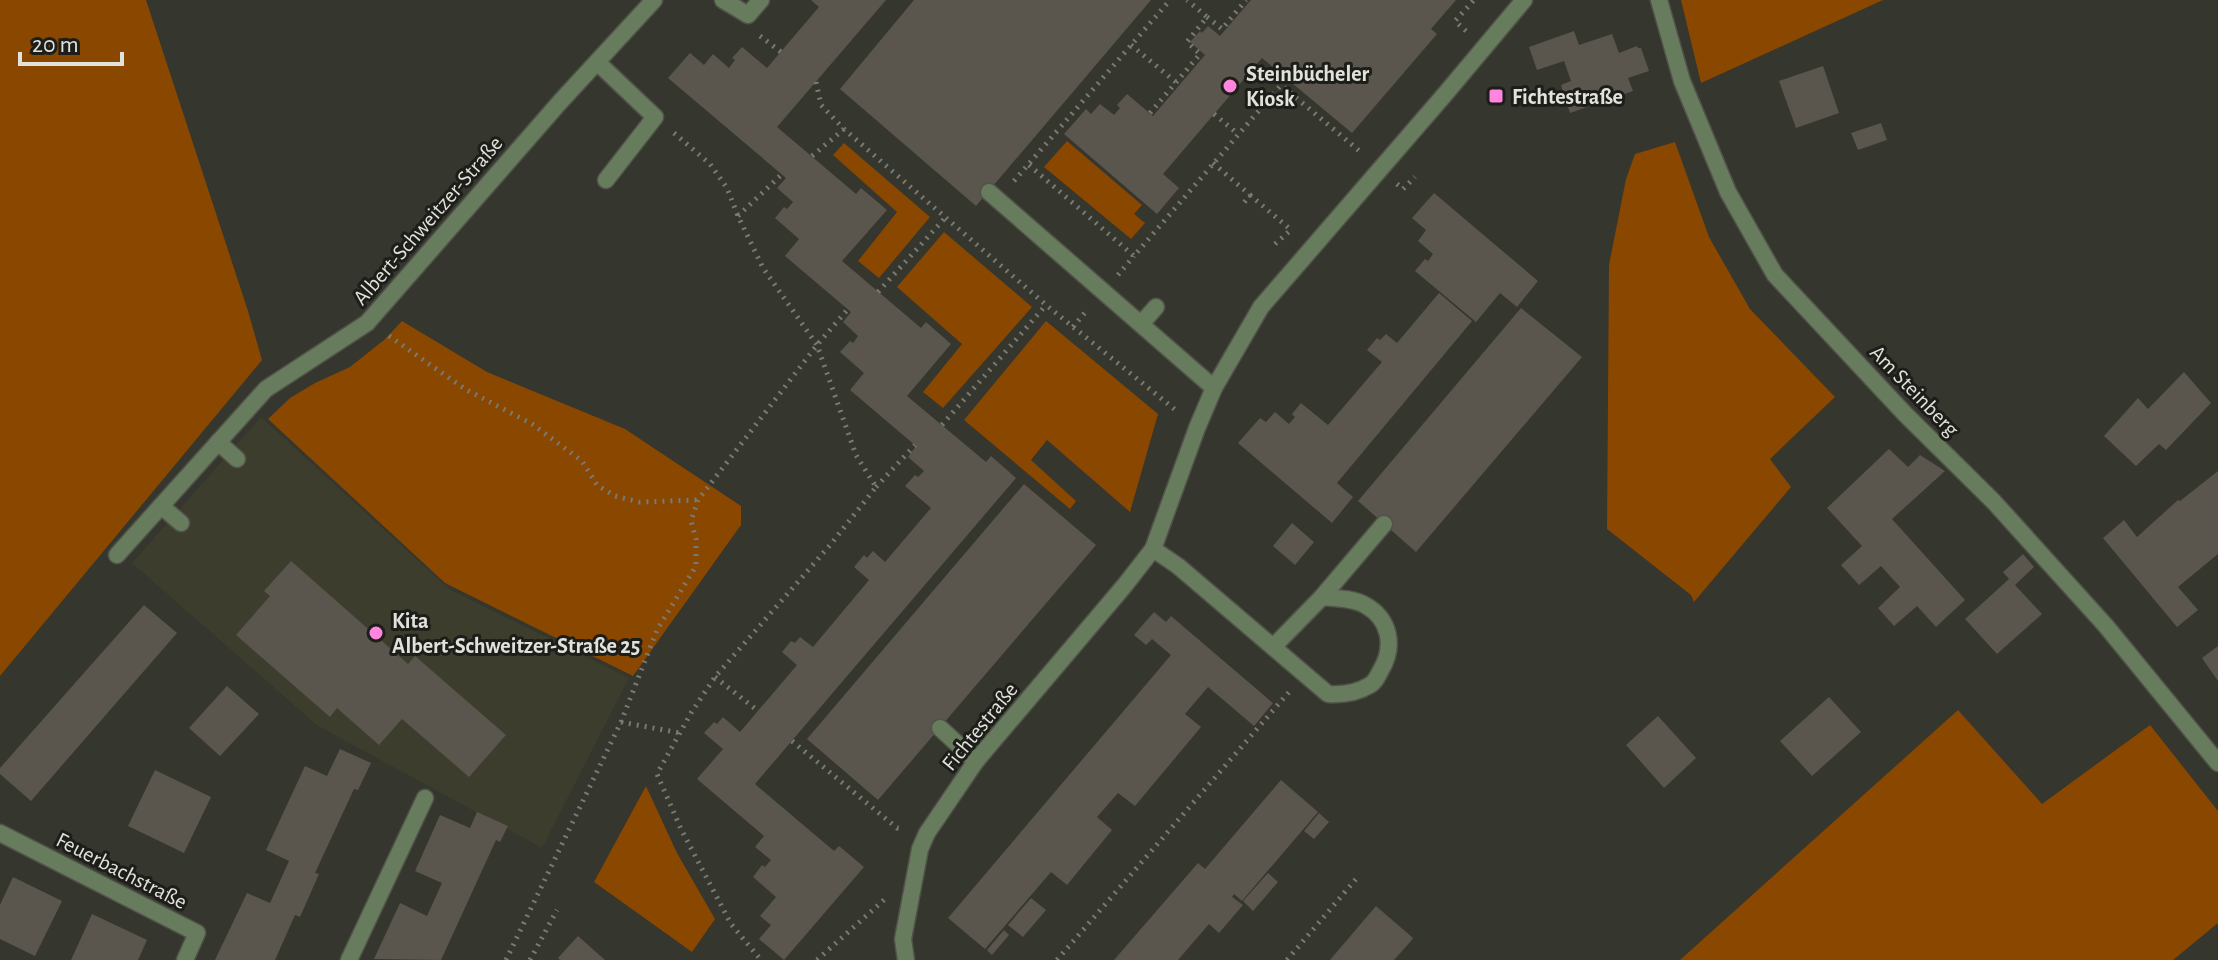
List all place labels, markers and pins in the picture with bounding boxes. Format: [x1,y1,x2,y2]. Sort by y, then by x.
place label: Steinbücheler Kiosk [1246,63,1370,110]
marker: Steinbücheler Kiosk [1221,77,1239,95]
place label: Fichtestraße [1512,86,1623,108]
marker: Fichtestraße [1487,87,1505,105]
place label: Kita Albert-Schweitzer-Straße 25 [392,610,640,657]
marker: Kita Albert-Schweitzer-Straße 25 [367,624,385,642]

